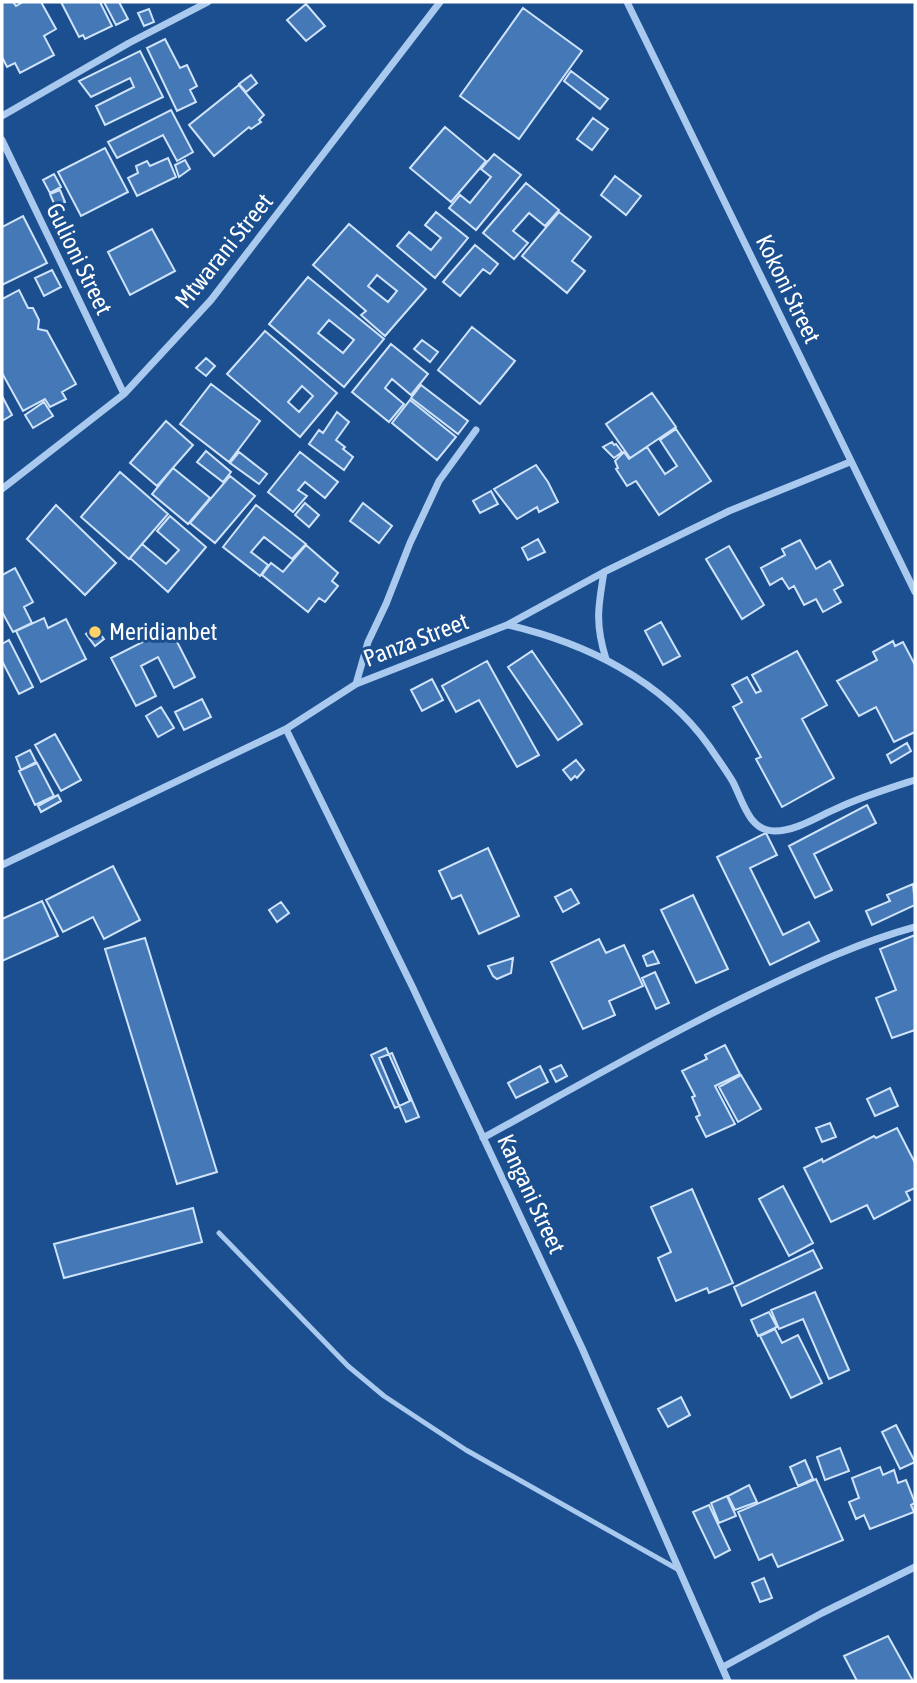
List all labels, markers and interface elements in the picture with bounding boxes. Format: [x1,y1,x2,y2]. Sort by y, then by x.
street label: Mtwarani Street [169,188,278,313]
street label: Gulioni Street [41,199,118,319]
street label: Kokoni Street [751,230,826,347]
street label: Panza Street [360,607,472,672]
place label: Meridianbet [109,618,218,645]
marker: Meridianbet [87,624,103,640]
street label: Kangani Street [492,1130,571,1258]

